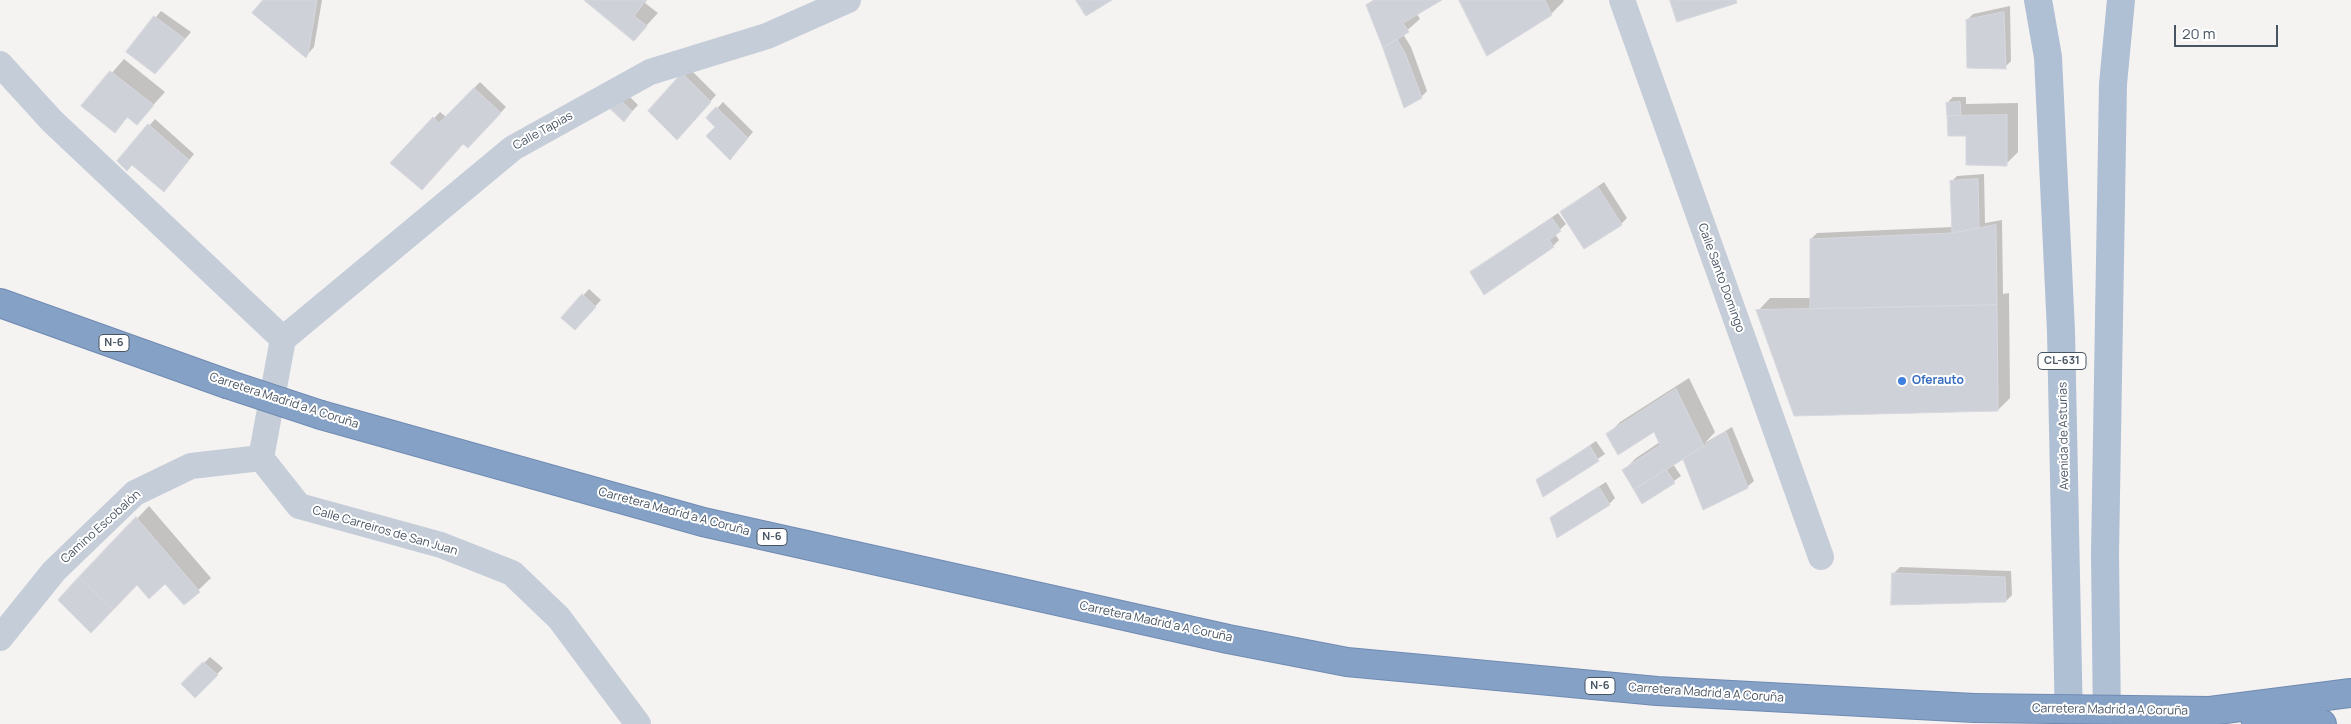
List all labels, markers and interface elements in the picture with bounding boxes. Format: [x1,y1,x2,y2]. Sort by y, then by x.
scale bar [2176,15,2280,47]
text: 20 m [2182,23,2215,44]
street label: Calle Tapias [511,109,575,153]
street label: Calle Santo Domingo [1695,222,1747,334]
road number: N-6 [99,334,129,352]
road number: CL-631 [2038,352,2086,370]
street label: Carretera Madrid a A Coruña [208,370,360,432]
place label: Oferauto [1912,374,1964,388]
marker: Oferauto [1896,375,1908,387]
street label: Avenida de Asturias [2056,382,2072,490]
street label: Carretera Madrid a A Coruña [597,485,751,539]
street label: Camino Escobalón [58,487,144,567]
street label: Calle Carreiros de San Juan [311,503,459,559]
road number: N-6 [757,528,787,546]
street label: Carretera Madrid a A Coruña [1078,599,1234,645]
road number: N-6 [1585,678,1615,694]
street label: Carretera Madrid a A Coruña [1628,680,1784,706]
street label: Carretera Madrid a A Coruña [2032,701,2188,719]

